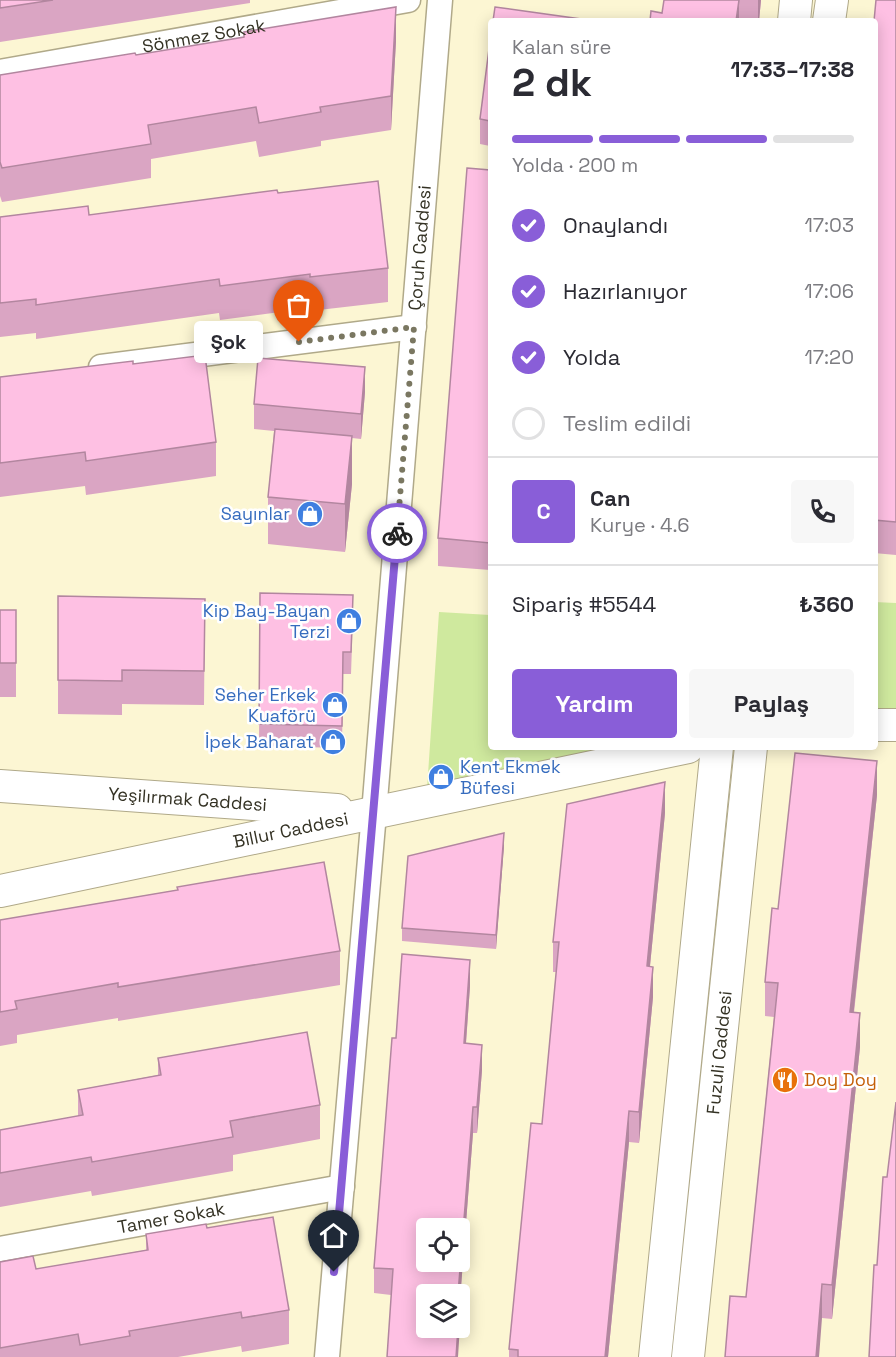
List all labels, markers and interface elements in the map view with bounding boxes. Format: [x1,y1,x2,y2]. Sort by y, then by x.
street label: Sönmez Sokak [140,13,268,58]
text: Kalan süre [512,34,611,60]
text: 17:33–17:38 [730,55,854,83]
text: 2 dk [512,58,592,107]
text: Yolda · 200 m [512,152,638,178]
street label: Çoruh Caddesi [403,184,436,311]
icon: check [512,209,545,242]
text: Onaylandı [563,211,668,239]
text: 17:03 [804,212,854,238]
icon: check [512,275,545,308]
text: Hazırlanıyor [563,277,688,305]
text: 17:06 [804,278,854,304]
pin [273,280,324,342]
icon: bag [282,289,315,322]
callout: Şok [194,321,263,363]
text: Şok [211,329,246,355]
icon: check [512,341,545,374]
text: Yolda [563,343,620,371]
text: 17:20 [804,344,854,370]
text: Teslim edildi [563,409,691,437]
button: phone [791,480,854,543]
text: Can [590,484,630,512]
text: C [536,497,551,525]
shop icon: Sayınlar [295,499,325,529]
place label: Sayınlar [221,502,290,525]
courier [367,503,427,563]
text: Kurye · 4.6 [590,512,690,538]
icon: bike [381,517,414,550]
text: Sipariş #5544 [512,590,656,618]
text: ₺360 [799,590,854,618]
place label: Kip Bay-Bayan Terzi [203,599,330,643]
shop icon: Kip Bay-Bayan Terzi [334,606,364,636]
button: Yardım [512,669,677,738]
button: Paylaş [689,669,854,738]
place label: Seher Erkek Kuaförü [215,683,316,727]
shop icon: Seher Erkek Kuaförü [320,690,350,720]
shop icon: İpek Baharat [318,727,348,757]
place label: İpek Baharat [205,730,314,753]
place label: Kent Ekmek Büfesi [460,755,561,799]
shop icon: Kent Ekmek Büfesi [426,762,456,792]
street label: Yeşilırmak Caddesi [107,782,268,816]
street label: Billur Caddesi [231,806,350,853]
street label: Fuzuli Caddesi [701,990,737,1115]
restaurant icon: Doy Doy [770,1065,800,1095]
place label: Doy Doy [804,1068,877,1091]
street label: Tamer Sokak [116,1196,227,1238]
pin [308,1210,359,1272]
map controls [416,1218,470,1338]
button: locate [416,1218,470,1272]
icon: home [317,1219,350,1252]
button: layers [416,1284,470,1338]

